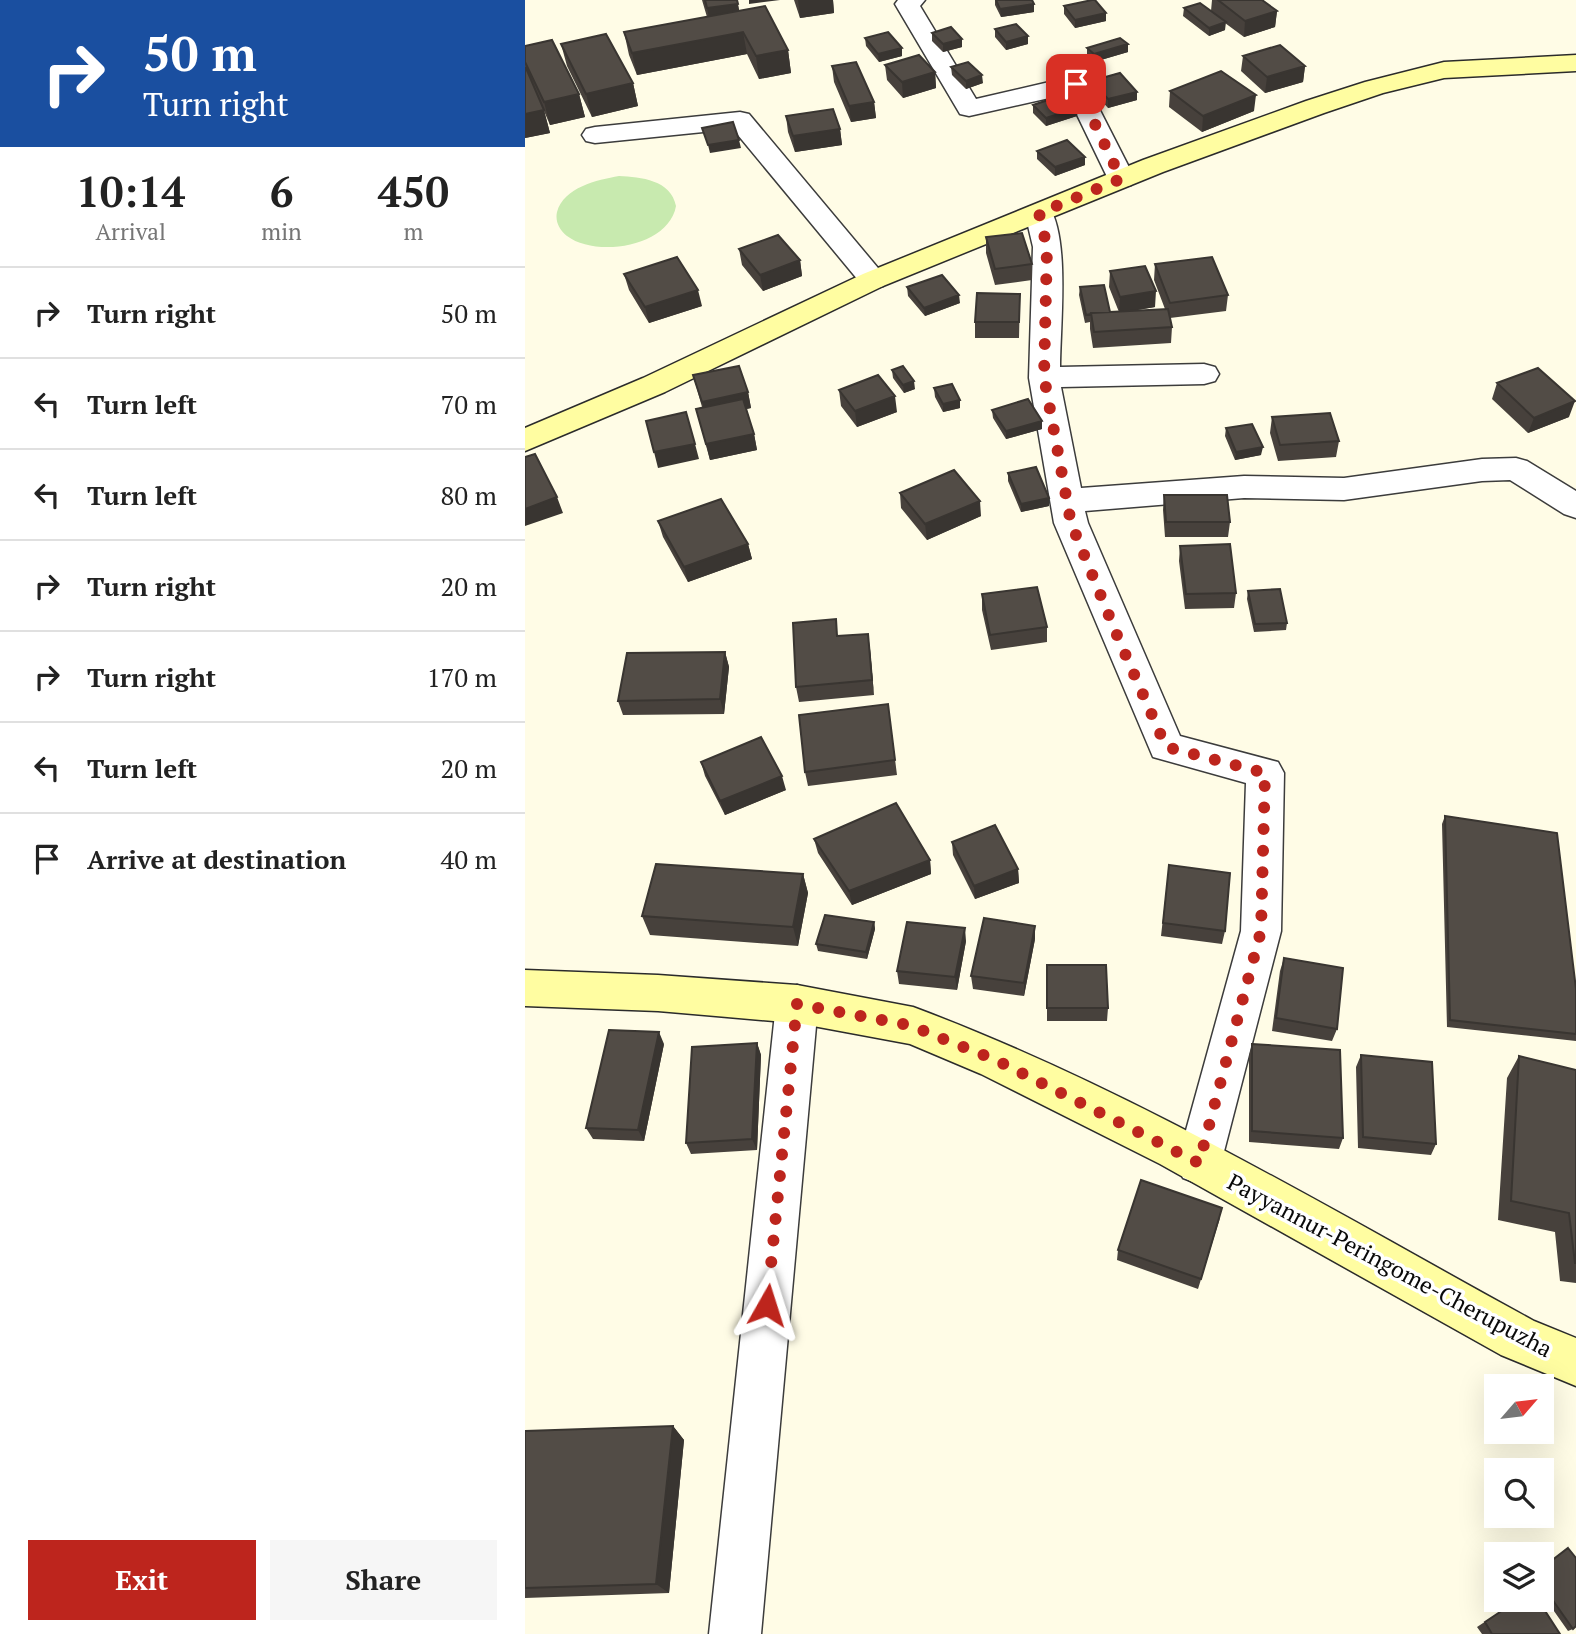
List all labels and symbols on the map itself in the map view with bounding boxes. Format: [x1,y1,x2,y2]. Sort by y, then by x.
pin [1046,54,1106,114]
street label: Payyannur-Peringome-Cherupuzha [1222,1166,1558,1364]
position arrow [730,1268,804,1342]
north arrow [1484,1374,1554,1444]

